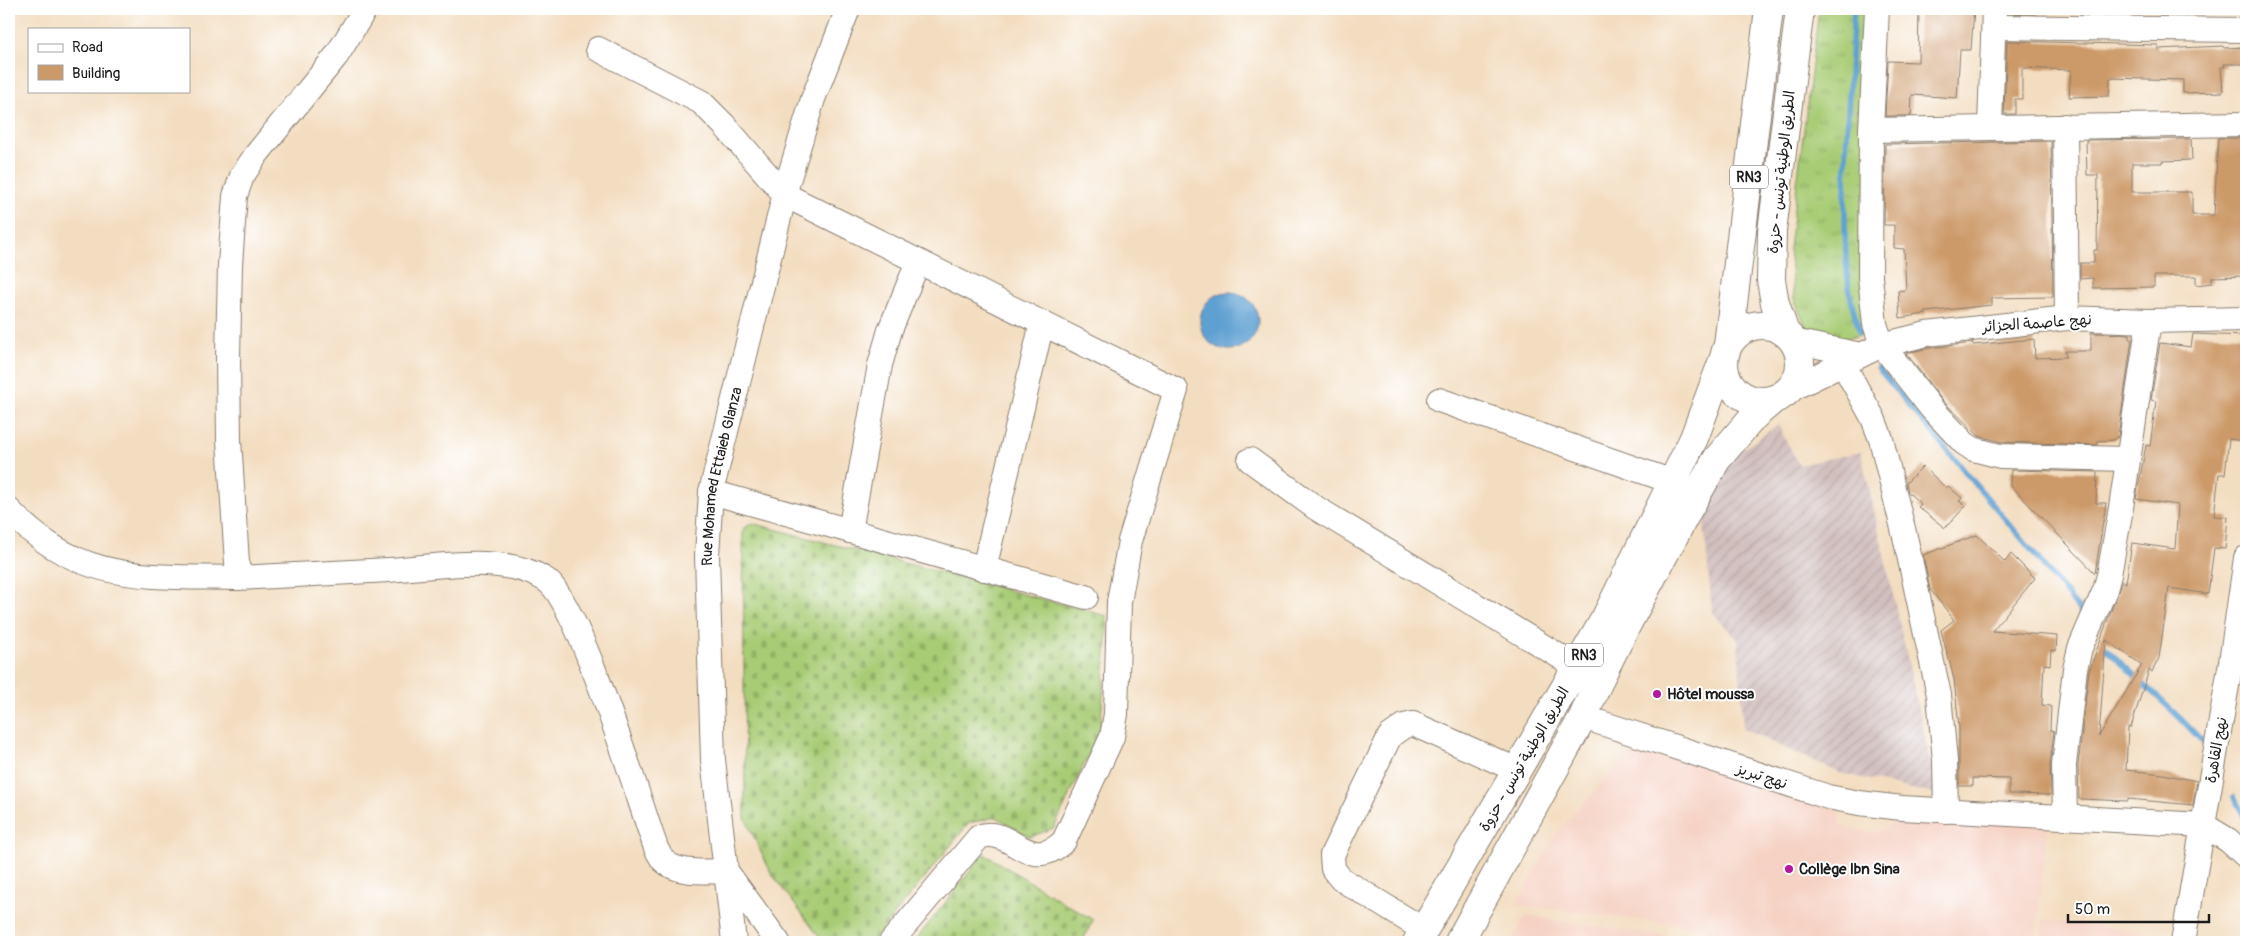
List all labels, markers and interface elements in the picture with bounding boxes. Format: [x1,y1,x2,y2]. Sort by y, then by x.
legend [28,28,190,92]
text: Road [72,38,103,57]
text: Building [72,64,120,83]
street label: الطريق الوطنية تونس - حزوة [1763,90,1800,255]
road number: RN3 [1730,166,1768,188]
street label: نهج عاصمة الجزائر [1980,310,2092,337]
street label: Rue Mohamed Ettaieb Glanza [698,385,747,566]
road number: RN3 [1565,644,1603,666]
street label: الطريق الوطنية تونس - حزوة [1475,684,1574,835]
place label: Hôtel moussa [1667,685,1754,704]
marker: Hôtel moussa [1651,688,1663,700]
street label: نهج القاهرة [2201,716,2232,785]
street label: نهج تبريز [1732,759,1790,794]
place label: Collège Ibn Sina [1799,860,1900,879]
marker: Collège Ibn Sina [1783,863,1795,875]
scale bar [2068,891,2209,923]
text: 50 m [2075,900,2110,919]

